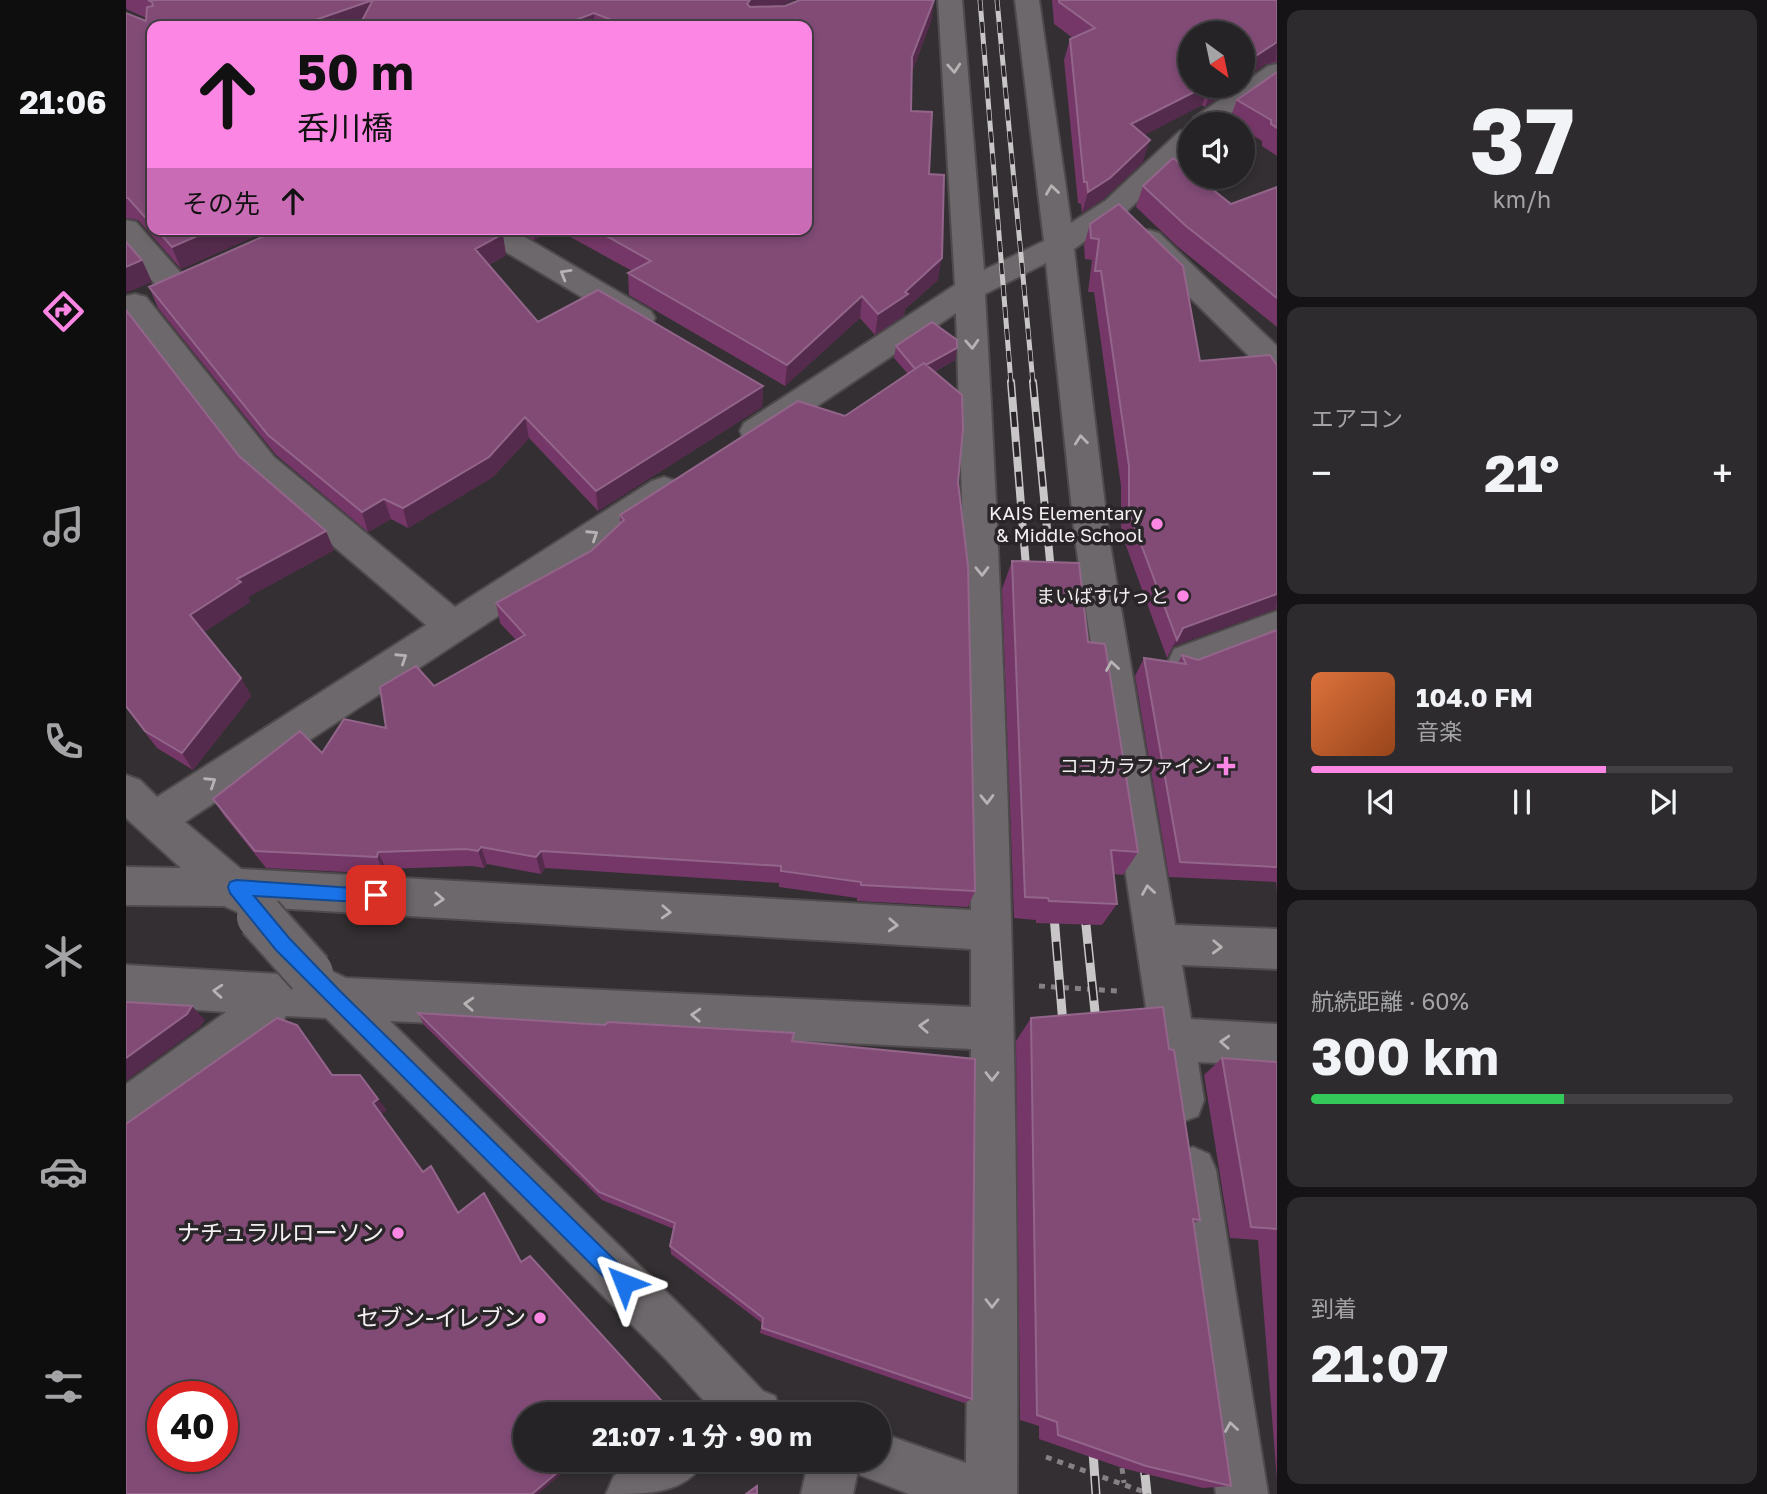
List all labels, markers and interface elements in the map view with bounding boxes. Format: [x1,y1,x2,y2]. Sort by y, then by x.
north arrow [1178,21,1255,98]
map controls [1178,21,1255,189]
text: 50 m [297,42,414,101]
icon: ahead [182,49,273,140]
one-way arrow [946,63,961,74]
text: 21:06 [19,83,107,121]
text: 37 [1469,85,1575,194]
text: 呑川橋 [297,108,393,146]
button: sound [1178,112,1255,189]
icon: ahead [274,182,312,220]
one-way arrow [1045,184,1060,196]
text: km/h [1493,185,1551,213]
text: その先 [182,188,260,219]
one-way arrow [559,269,572,282]
icon: directions [39,287,88,336]
one-way arrow [965,339,980,350]
text: エアコン [1311,404,1403,432]
one-way arrow [1074,434,1089,446]
text: 21° [1484,441,1560,503]
text: − [1311,450,1332,495]
text: + [1712,450,1733,495]
place label: KAIS Elementary & Middle School [989,501,1143,546]
icon: music [39,502,88,551]
marker: KAIS Elementary & Middle School [1149,516,1165,532]
one-way arrow [585,530,598,543]
one-way arrow [974,567,990,577]
place label: まいばすけっと [1036,584,1169,607]
marker: まいばすけっと [1175,588,1191,604]
one-way arrow [394,653,407,666]
one-way arrow [1105,660,1120,671]
text: 104.0 FM [1416,682,1533,713]
icon: phone [39,717,88,766]
text: 音楽 [1416,717,1462,745]
place label: ココカラファイン [1060,754,1212,777]
marker: ココカラファイン [1218,758,1234,774]
one-way arrow [204,778,217,791]
icon: previous [1362,783,1400,821]
icon: pause [1503,783,1541,821]
icon: next [1644,783,1682,821]
one-way arrow [980,793,995,804]
pin [346,865,406,925]
icon: arrive [357,876,395,914]
one-way arrow [1141,884,1156,896]
one-way arrow [434,891,445,906]
one-way arrow [661,905,672,920]
one-way arrow [888,918,899,933]
icon: climate [39,932,88,981]
one-way arrow [1212,939,1223,954]
one-way arrow [212,984,223,999]
text: 航続距離 · 60% [1311,987,1469,1015]
one-way arrow [463,997,474,1012]
one-way arrow [691,1008,702,1023]
one-way arrow [918,1019,929,1034]
text: 300 km [1311,1024,1499,1086]
one-way arrow [1219,1035,1230,1050]
one-way arrow [984,1071,1000,1082]
icon: car [39,1147,88,1196]
place label: ナチュラルローソン [177,1218,384,1246]
marker: ナチュラルローソン [390,1225,406,1241]
position arrow [587,1246,661,1320]
text: 到着 [1311,1294,1357,1322]
one-way arrow [984,1299,1000,1309]
place label: セブン-イレブン [356,1303,526,1331]
marker: セブン-イレブン [532,1310,548,1326]
text: 21:07 [1311,1331,1448,1393]
icon: filters [39,1362,88,1411]
speed limit sign: 40 [147,1381,238,1472]
text: 21:07 · 1 分 · 90 m [592,1421,812,1452]
one-way arrow [1224,1421,1239,1432]

